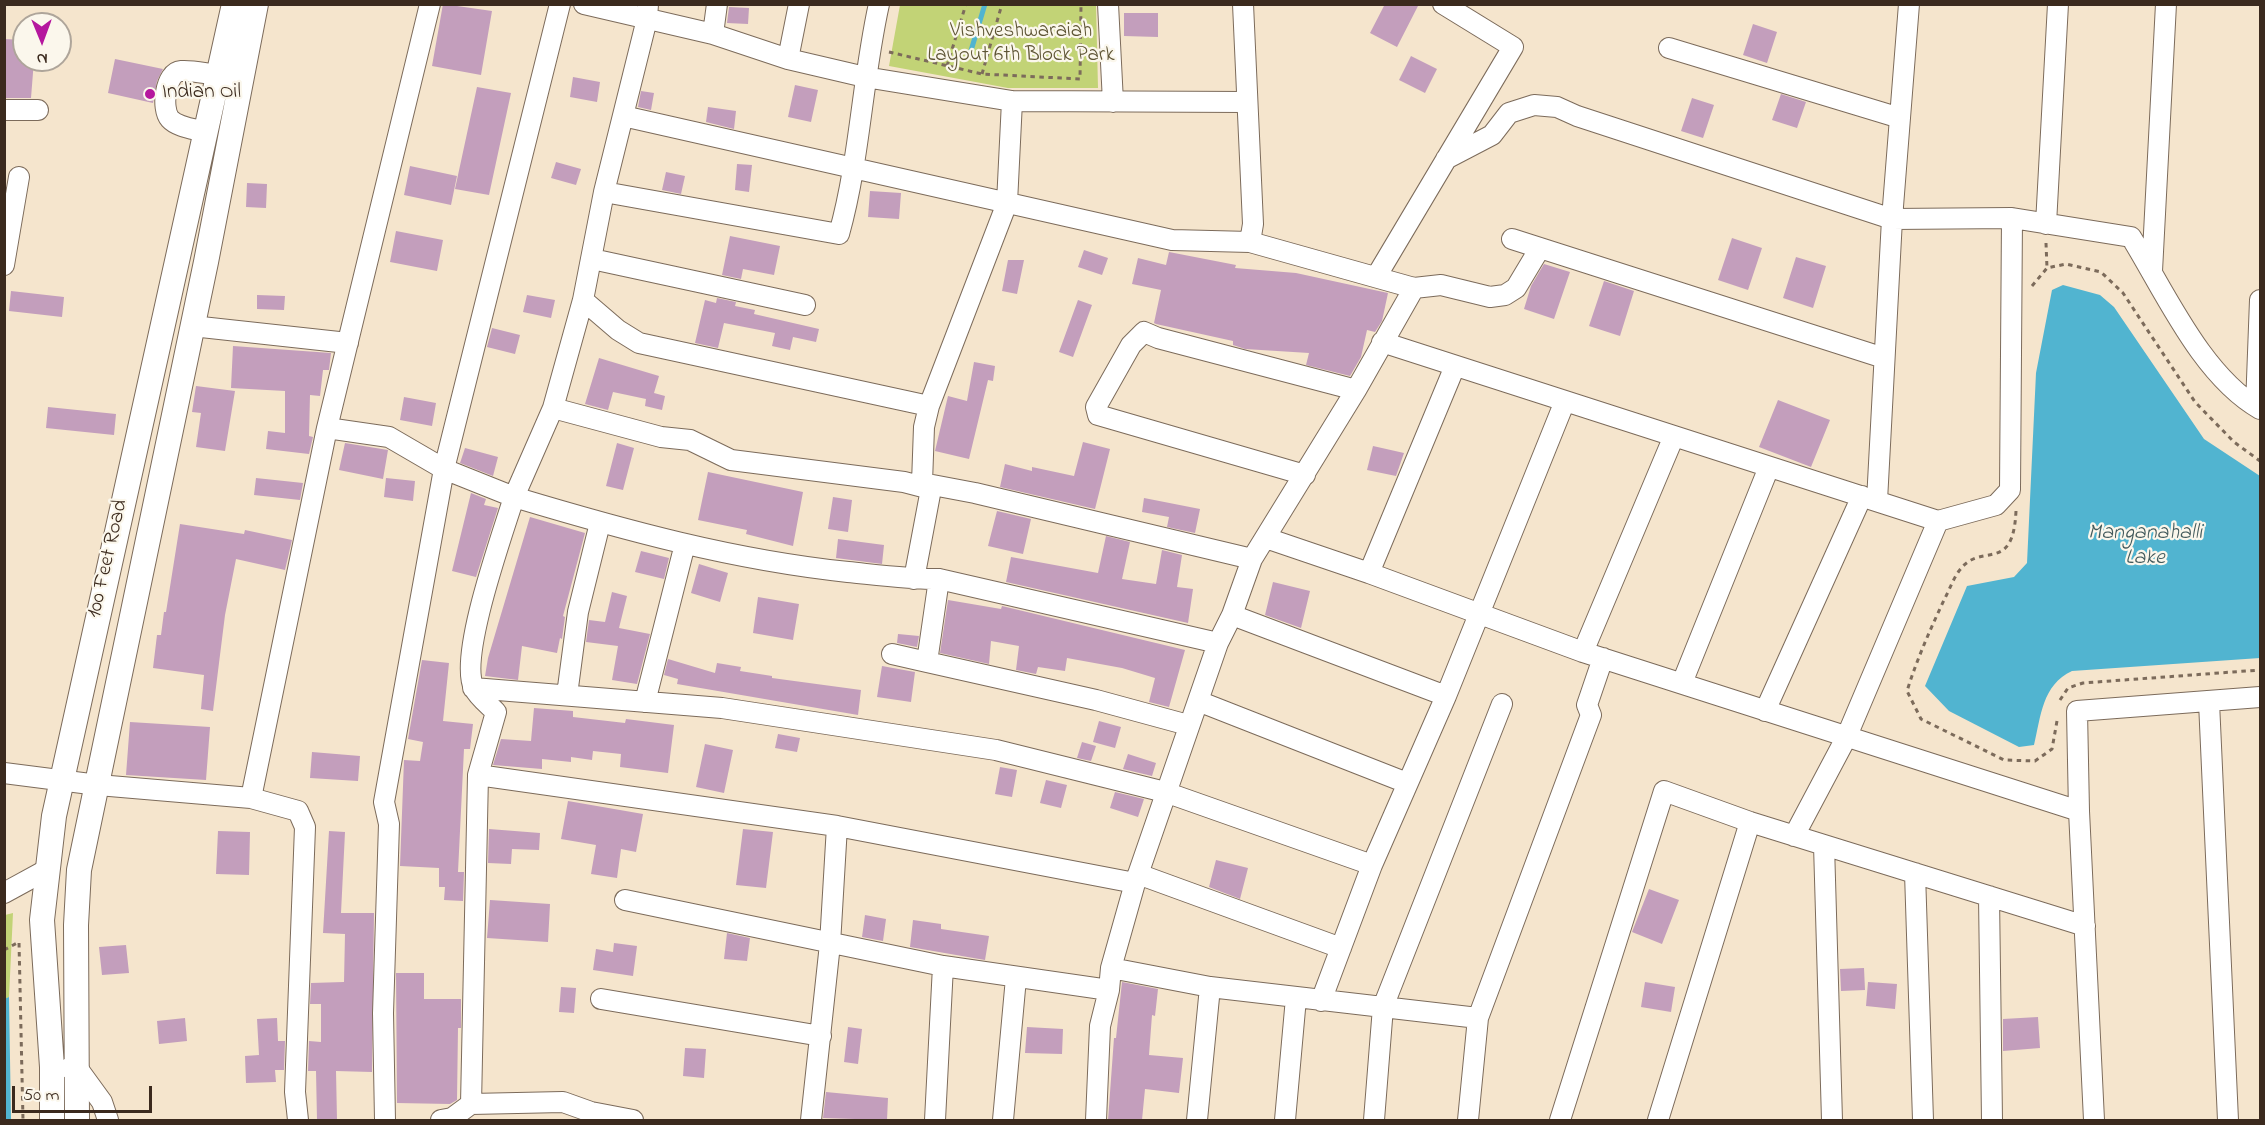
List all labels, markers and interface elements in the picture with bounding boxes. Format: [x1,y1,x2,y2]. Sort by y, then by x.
north arrow [12,12,72,72]
park label: Vishveshwaraiah Layout 6th Block Park [927,20,1115,70]
text: N [37,46,48,70]
place label: Indian Oil [162,81,241,107]
marker: Indian Oil [143,87,157,101]
street label: 100 Feet Road [83,497,135,621]
water label: Manganahalli Lake [2088,521,2202,572]
scale bar [15,1074,154,1112]
text: 50 m [23,1083,60,1109]

